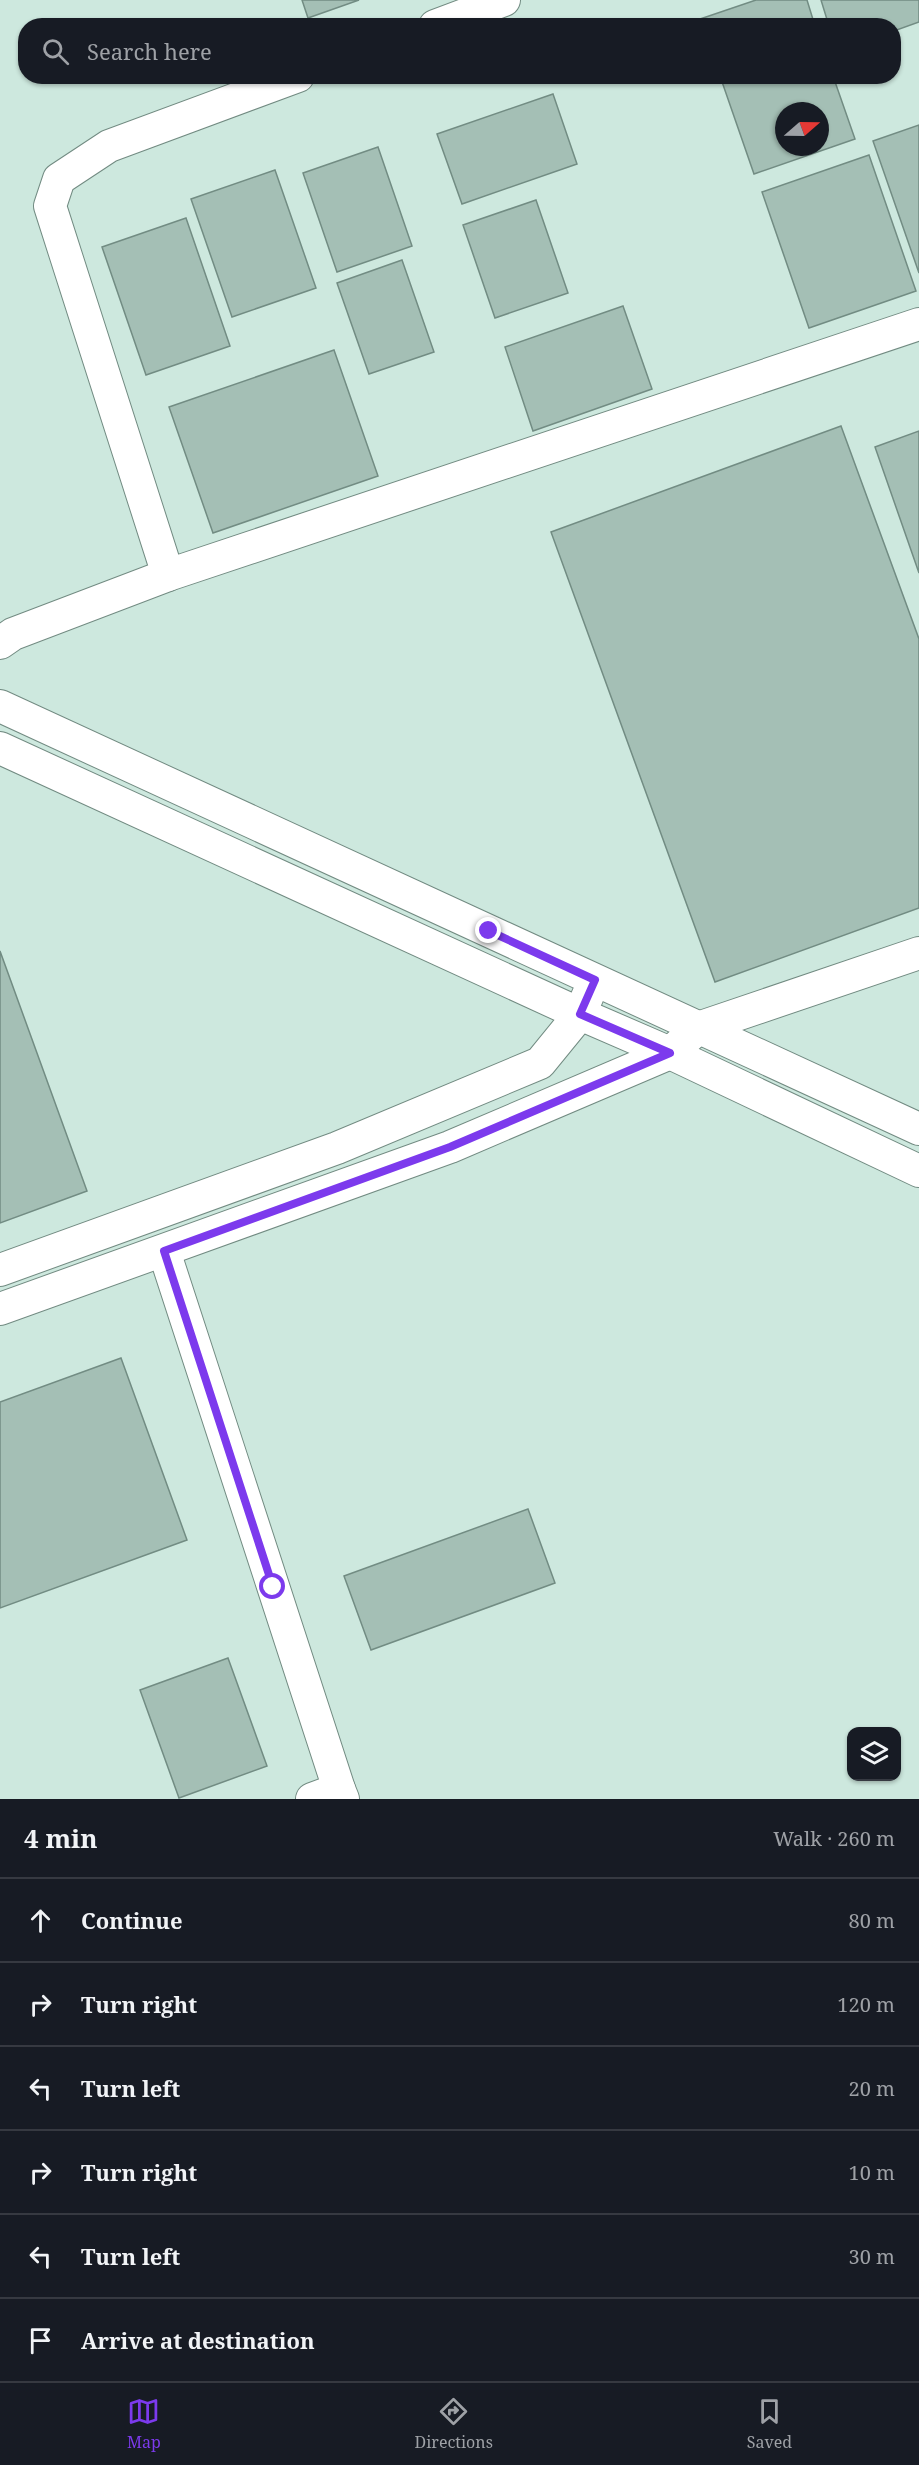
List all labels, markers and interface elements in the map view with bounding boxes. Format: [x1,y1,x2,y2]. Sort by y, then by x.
search box [18,18,901,84]
icon: search [39,35,72,68]
text: Search here [87,36,212,66]
north arrow [775,102,829,156]
route end [475,917,501,943]
route start [259,1573,285,1599]
map controls [847,1727,901,1781]
button: layers [847,1727,901,1781]
text: 4 min [24,1820,98,1856]
text: Walk · 260 m [773,1825,895,1852]
icon: ahead [24,1904,57,1937]
text: Continue [81,1905,183,1935]
text: 80 m [849,1907,895,1934]
icon: right [24,1988,57,2021]
text: Turn right [81,1989,197,2019]
text: 120 m [837,1991,895,2018]
icon: left [24,2072,57,2105]
text: Turn left [81,2073,180,2103]
text: 20 m [849,2075,895,2102]
icon: right [24,2156,57,2189]
text: Turn right [81,2157,197,2187]
text: 10 m [849,2159,895,2186]
icon: left [24,2240,57,2273]
text: Turn left [81,2241,180,2271]
text: 30 m [849,2243,895,2270]
icon: arrive [24,2324,57,2357]
text: Arrive at destination [81,2325,315,2355]
tab: Map [127,2395,161,2453]
tab: Directions [415,2395,493,2453]
tab: Saved [747,2395,792,2453]

